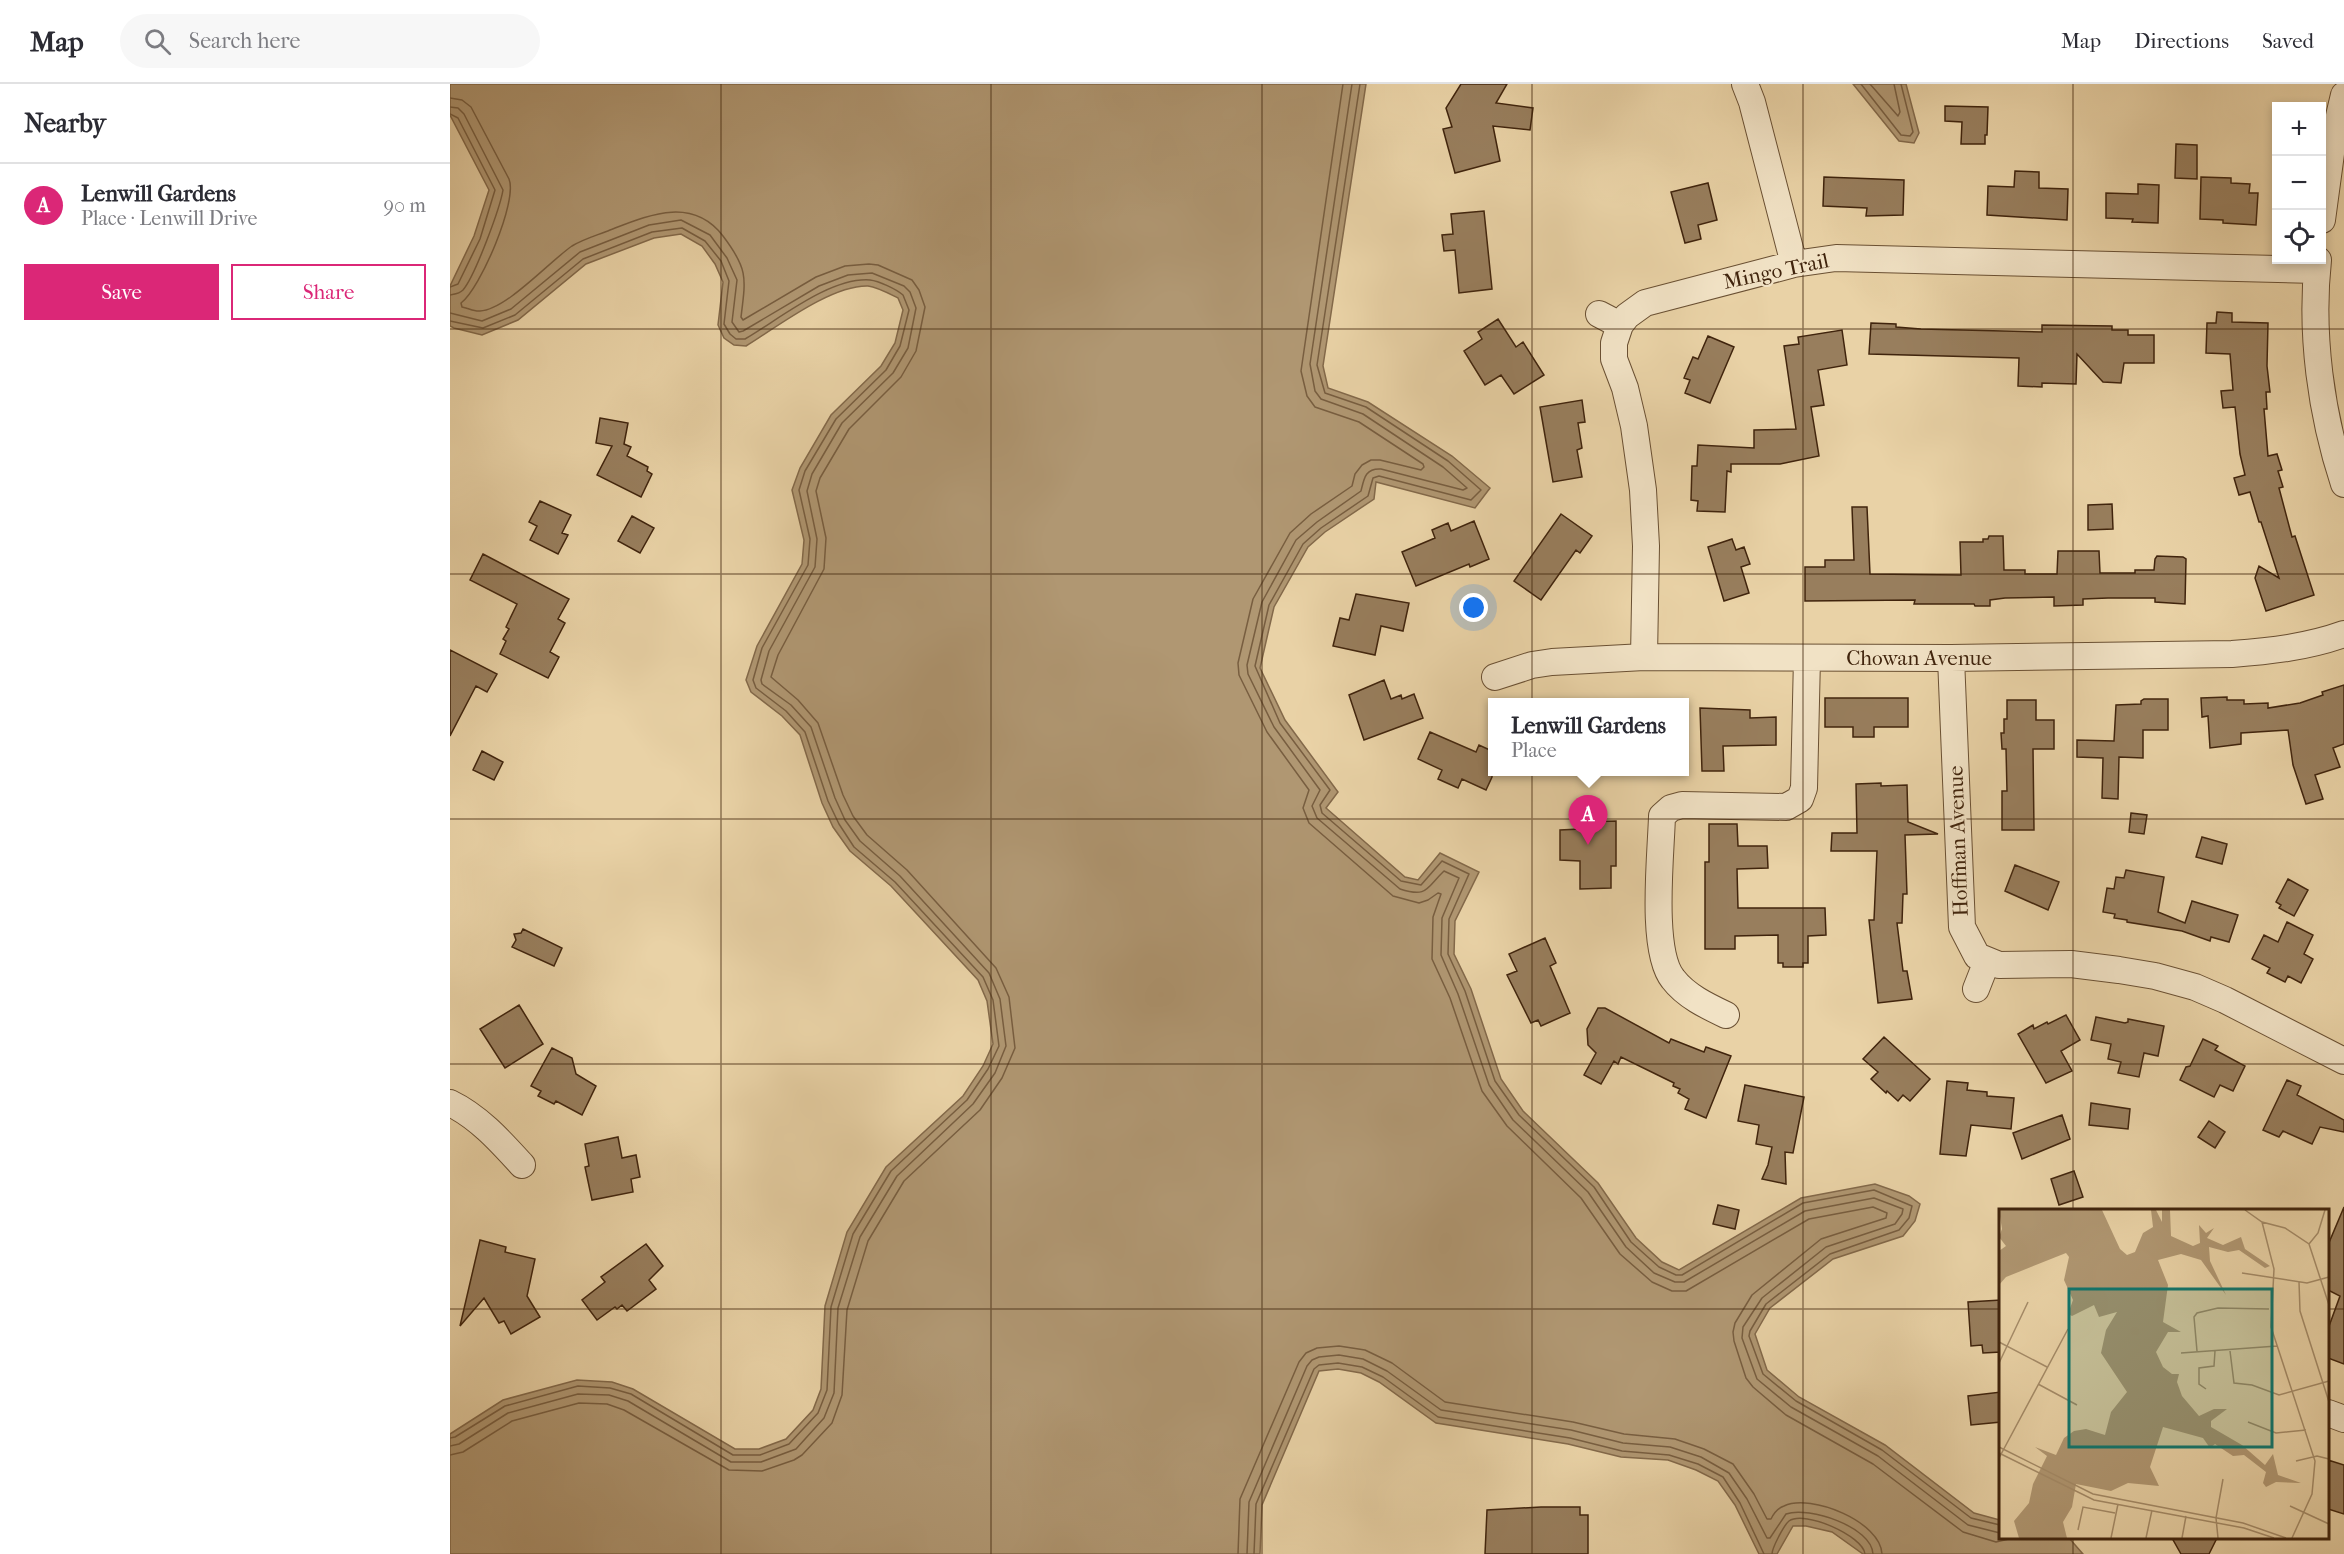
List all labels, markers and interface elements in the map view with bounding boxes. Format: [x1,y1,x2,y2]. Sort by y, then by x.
search box [120,14,540,68]
text: Map [30,25,84,58]
icon: search [141,25,174,58]
text: Search here [189,28,300,54]
text: Map [2061,29,2101,53]
text: Directions [2134,29,2229,53]
text: Saved [2262,29,2314,53]
map controls [2272,102,2326,264]
button: + [2272,102,2326,156]
text: Nearby [24,108,106,139]
button: − [2272,156,2326,210]
text: Lenwill Gardens [81,181,236,207]
text: A [37,194,50,217]
text: 90 m [384,194,426,217]
text: Place · Lenwill Drive [81,207,257,230]
button: locate [2272,210,2326,264]
street label: Mingo Trail [1721,248,1831,294]
button: Save [24,264,219,320]
button: Share [231,264,426,320]
your location [1459,593,1488,622]
street label: Chowan Avenue [1846,646,1992,670]
popup [1488,698,1689,776]
text: Lenwill Gardens [1511,713,1666,739]
text: Place [1511,739,1557,762]
street label: Hoffman Avenue [1943,765,1973,917]
pin: A [1568,796,1608,845]
inset map [1999,1209,2329,1539]

